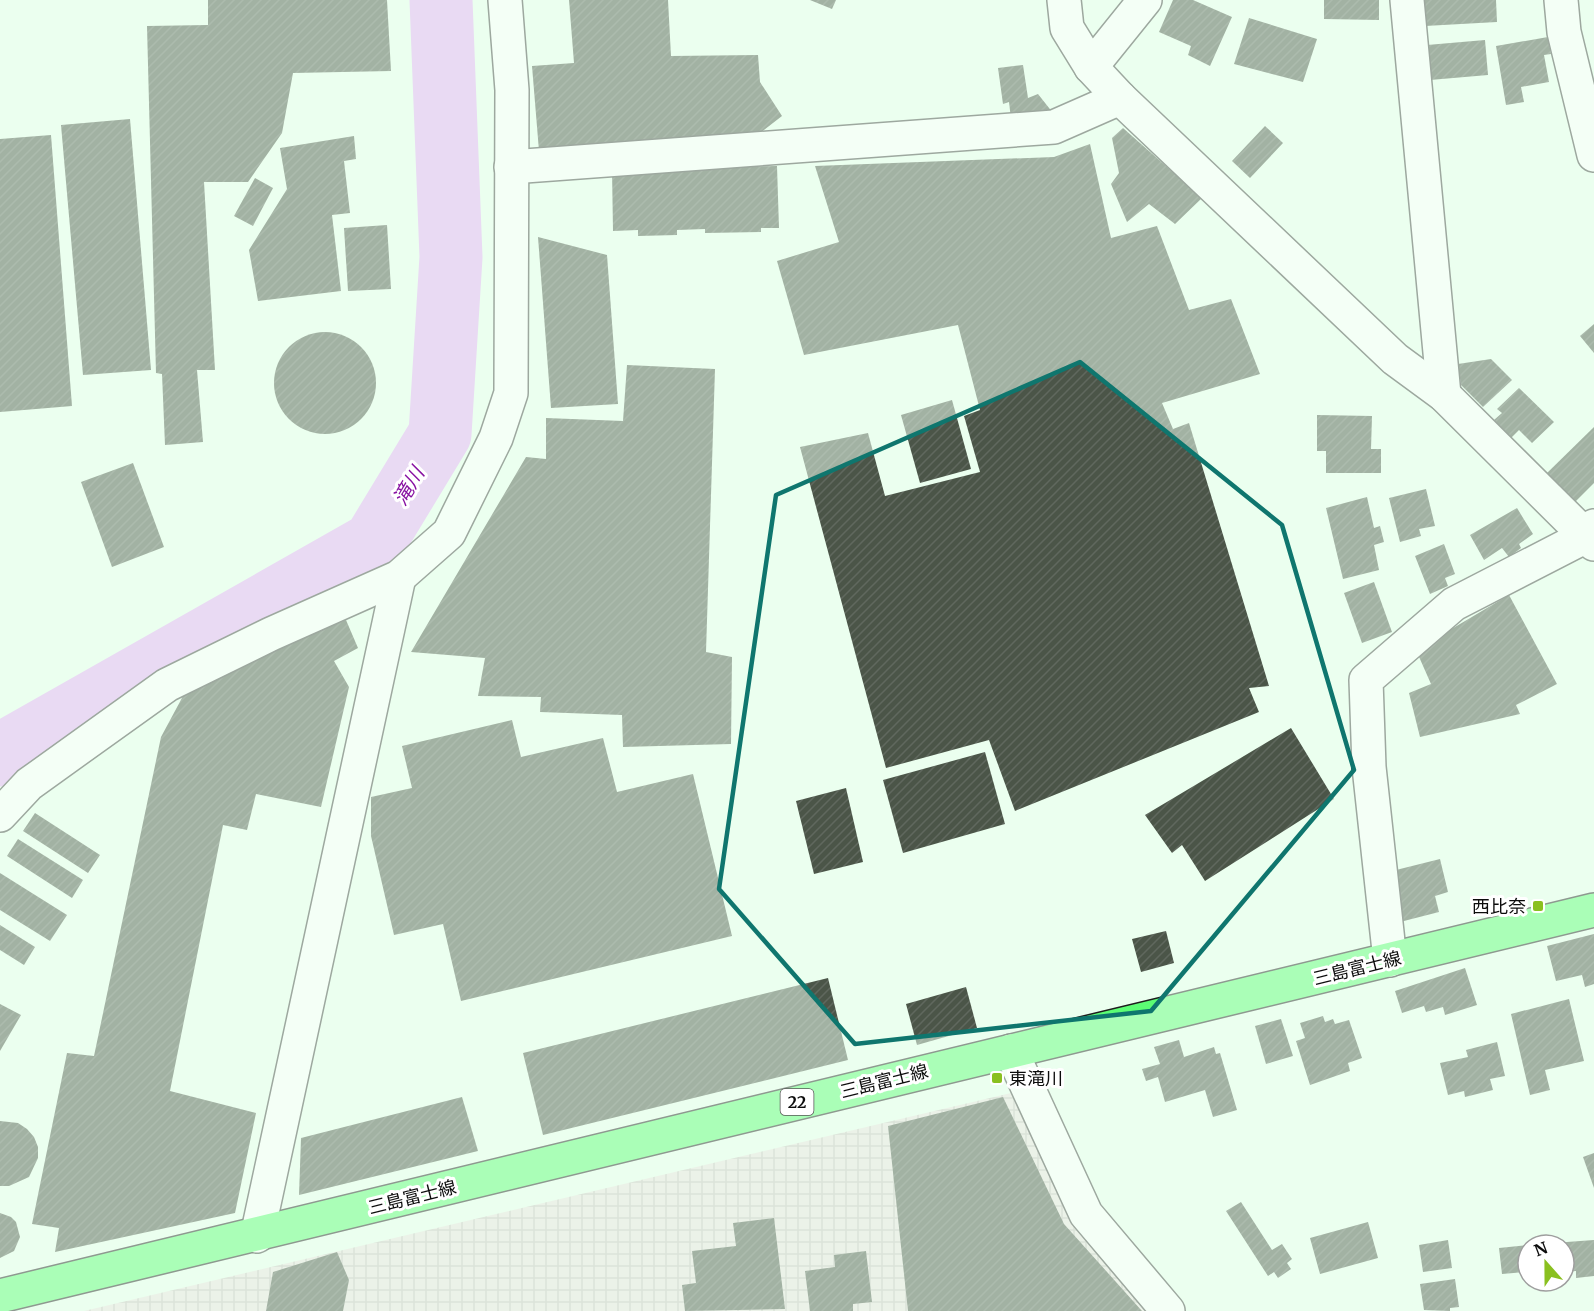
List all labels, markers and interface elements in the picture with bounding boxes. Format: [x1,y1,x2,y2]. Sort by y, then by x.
water label: 滝川 [387,461,430,510]
place label: 西比奈 [1472,895,1526,918]
marker: 西比奈 [1531,899,1545,913]
street label: 三島富士線 [1311,946,1403,990]
street label: 三島富士線 [838,1059,930,1103]
place label: 東滝川 [1009,1067,1063,1090]
marker: 東滝川 [990,1071,1004,1085]
road number: 22 [780,1089,814,1115]
street label: 三島富士線 [366,1175,458,1219]
north arrow [1516,1233,1576,1293]
text: N [1531,1237,1550,1261]

